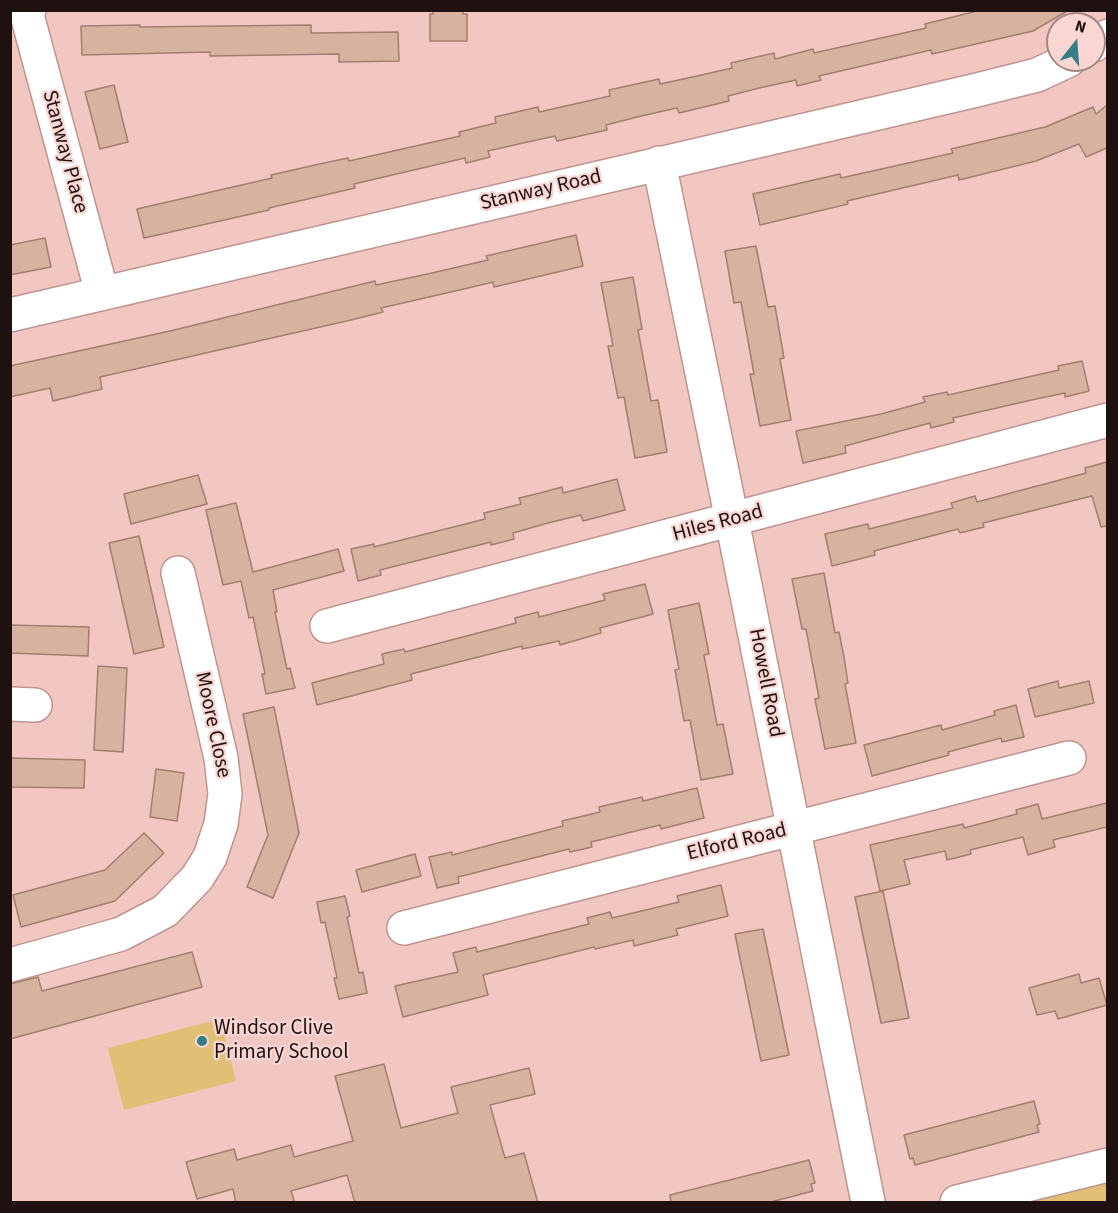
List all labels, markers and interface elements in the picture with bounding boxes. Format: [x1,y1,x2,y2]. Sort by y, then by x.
north arrow [1046,12,1106,72]
text: N [1072,15,1089,39]
street label: Stanway Place [35,88,93,216]
street label: Stanway Road [478,165,604,217]
street label: Hiles Road [670,500,766,548]
street label: Howell Road [742,626,788,740]
street label: Moore Close [188,670,236,780]
street label: Elford Road [685,818,789,868]
place label: Windsor Clive Primary School [214,1016,348,1066]
marker: Windsor Clive Primary School [195,1034,209,1048]

